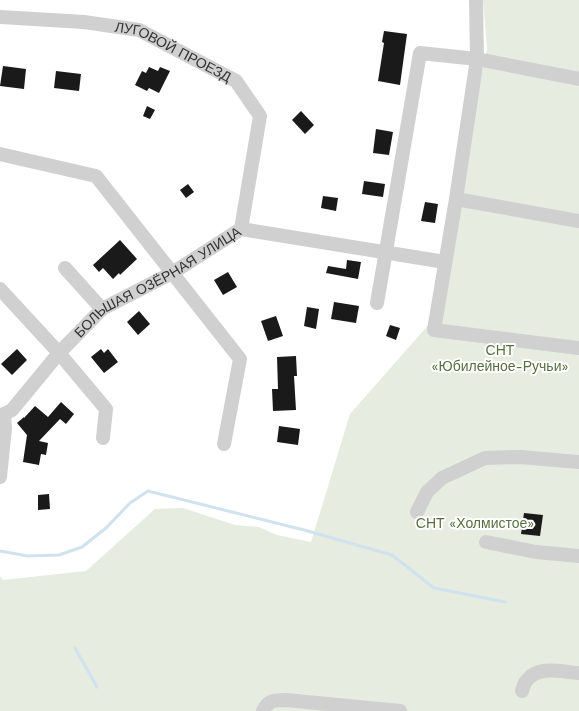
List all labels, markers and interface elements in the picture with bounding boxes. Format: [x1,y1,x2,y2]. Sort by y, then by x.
street label: ЛУГОВОЙ ПРОЕЗД [114,19,234,85]
street label: БОЛЬШАЯ ОЗЁРНАЯ УЛИЦА [71,223,244,341]
park label: СНТ «Юбилейное-Ручьи» [432,342,568,374]
park label: СНТ «Холмистое» [416,515,534,531]

